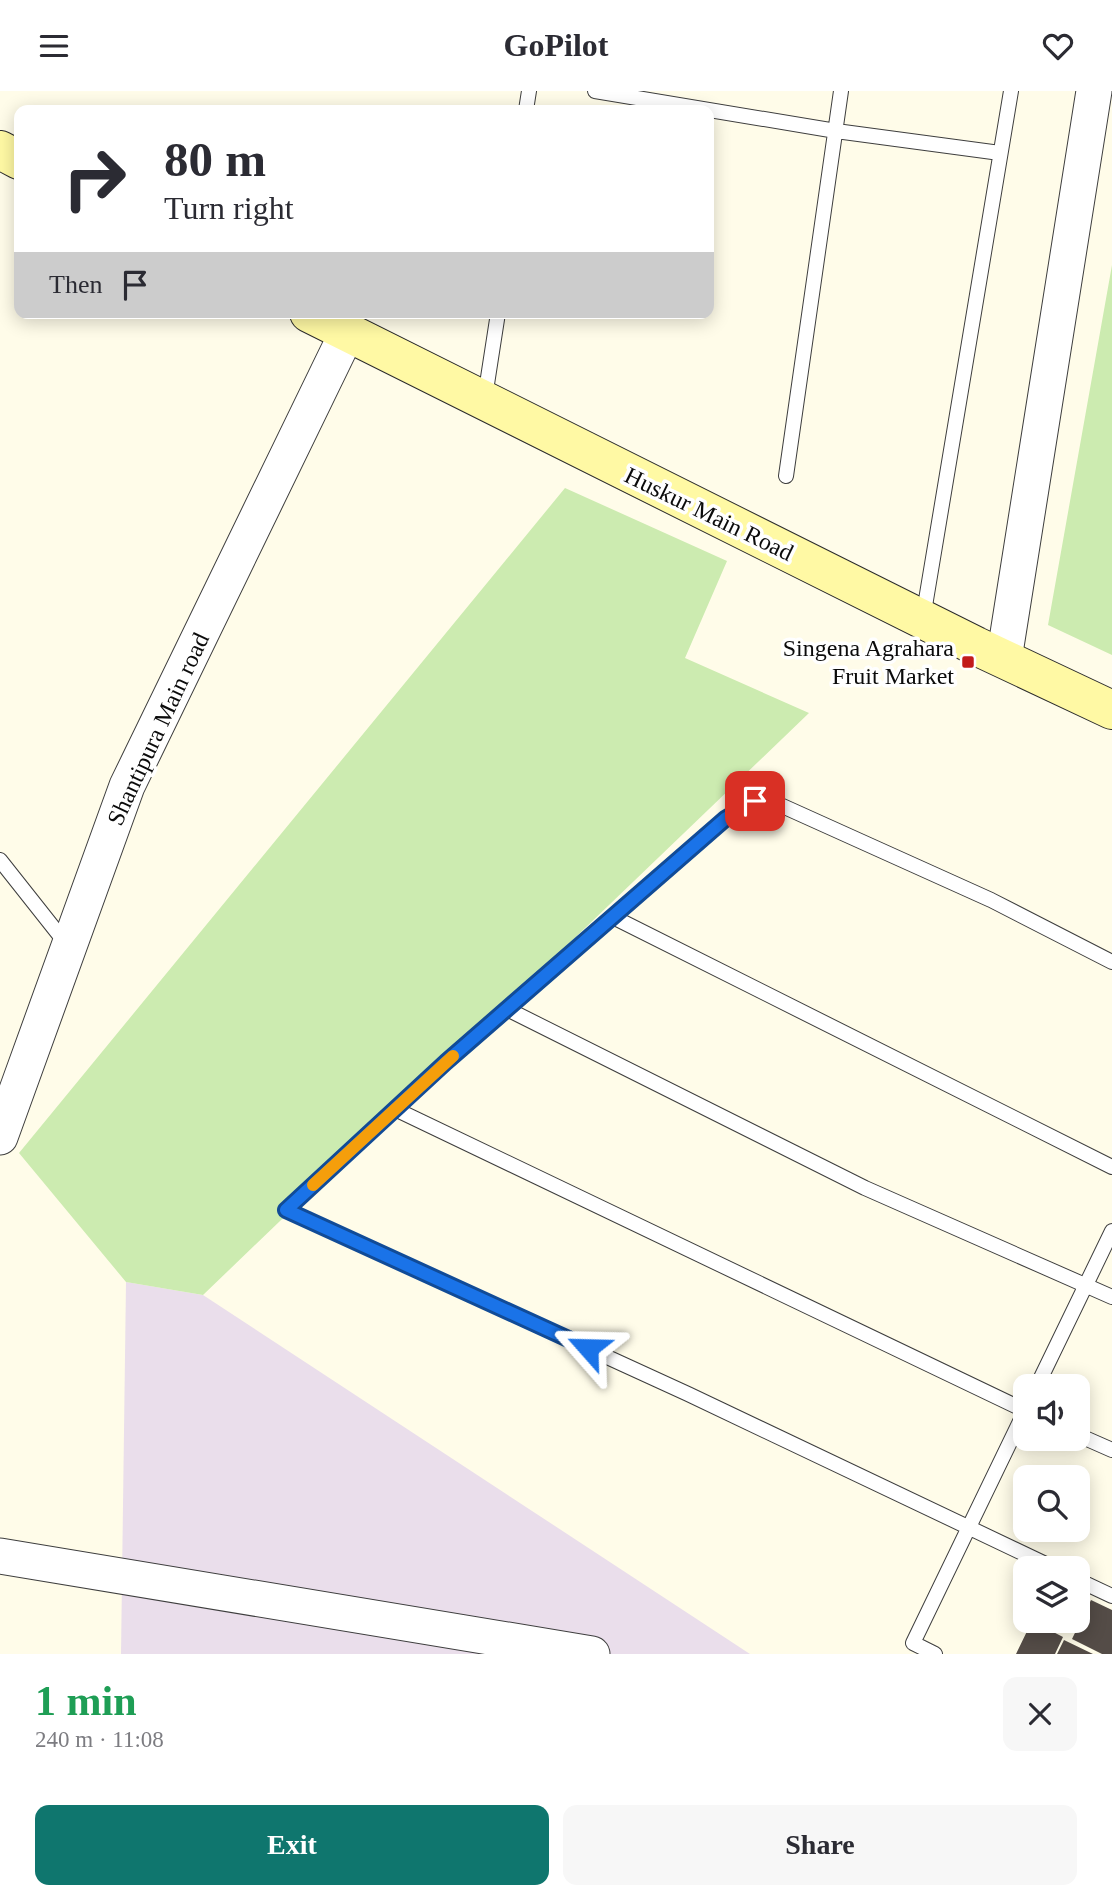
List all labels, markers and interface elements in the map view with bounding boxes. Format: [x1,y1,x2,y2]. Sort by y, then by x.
icon: menu [35,27,73,65]
text: GoPilot [504,27,608,63]
icon: heart [1039,27,1077,65]
text: 80 m [164,132,266,187]
icon: right [49,133,140,224]
text: Turn right [164,190,294,226]
icon: arrive [116,266,154,304]
text: Then [49,270,102,299]
street label: Huskur Main Road [621,462,797,566]
street label: Shantipura Main road [102,629,214,829]
place label: Singena Agrahara Fruit Market [783,635,954,689]
marker: Singena Agrahara Fruit Market [960,654,976,670]
pin [725,771,785,831]
icon: arrive [736,782,774,820]
position arrow [551,1311,625,1385]
map controls [1013,1374,1090,1633]
button: sound [1013,1374,1090,1451]
button: search [1013,1465,1090,1542]
button: layers [1013,1556,1090,1633]
button: close [1003,1677,1077,1751]
text: 1 min [35,1678,137,1724]
text: 240 m · 11:08 [35,1727,164,1752]
button: Exit [35,1805,549,1885]
button: Share [563,1805,1077,1885]

